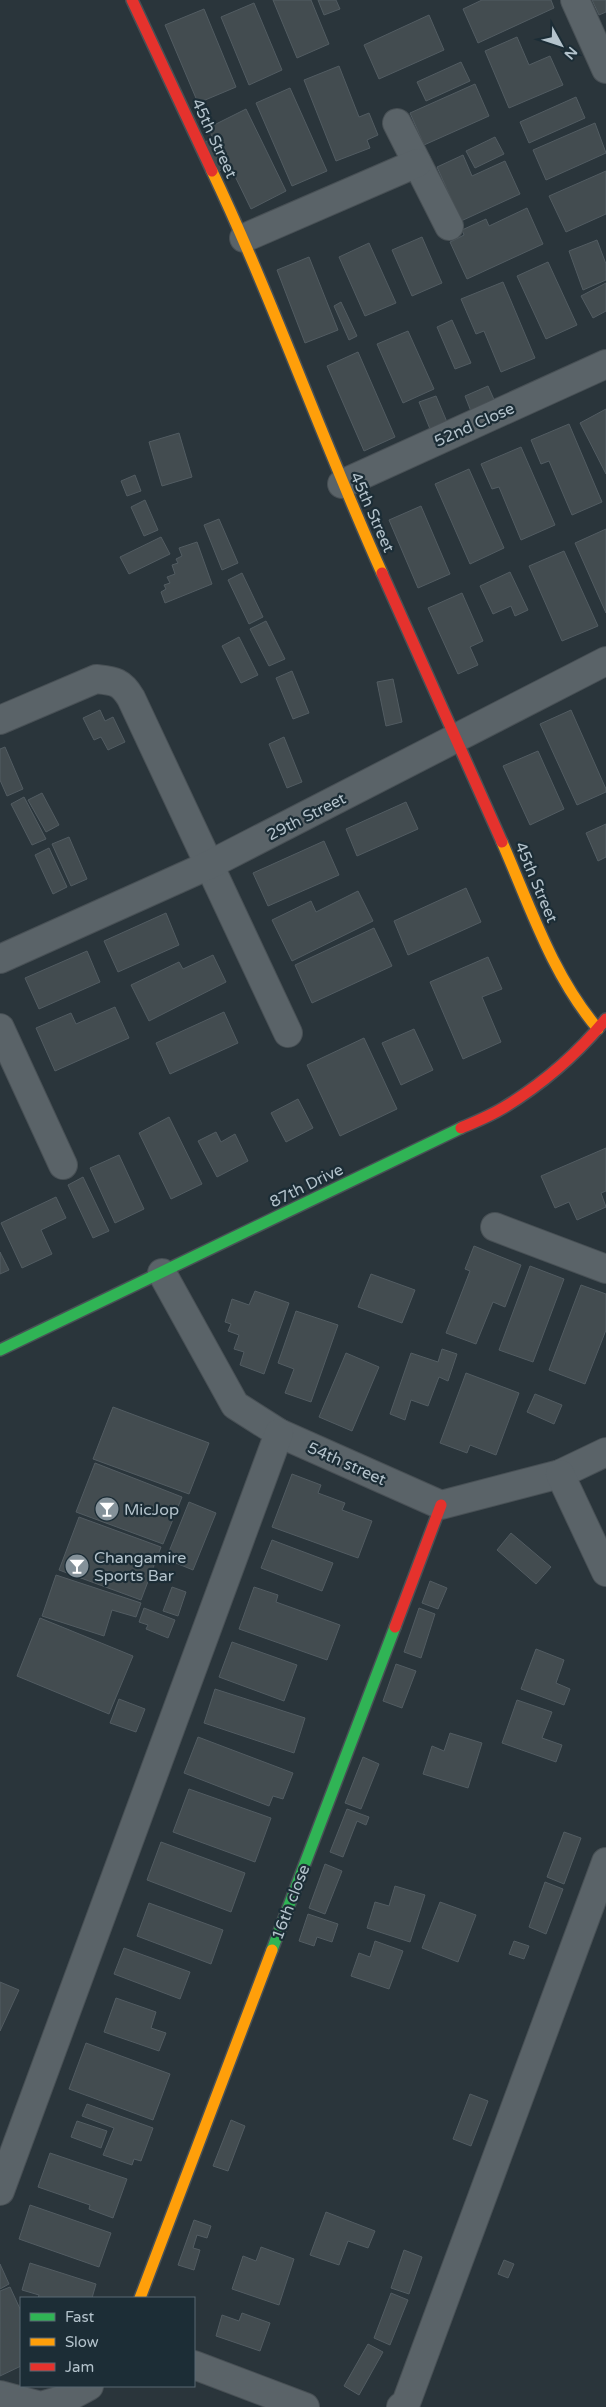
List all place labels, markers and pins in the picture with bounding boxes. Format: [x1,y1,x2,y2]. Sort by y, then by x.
bar icon: MicJop [94,1496,120,1522]
place label: MicJop [124,1500,179,1520]
place label: Changamire Sports Bar [94,1548,186,1586]
bar icon: Changamire Sports Bar [64,1553,90,1579]

